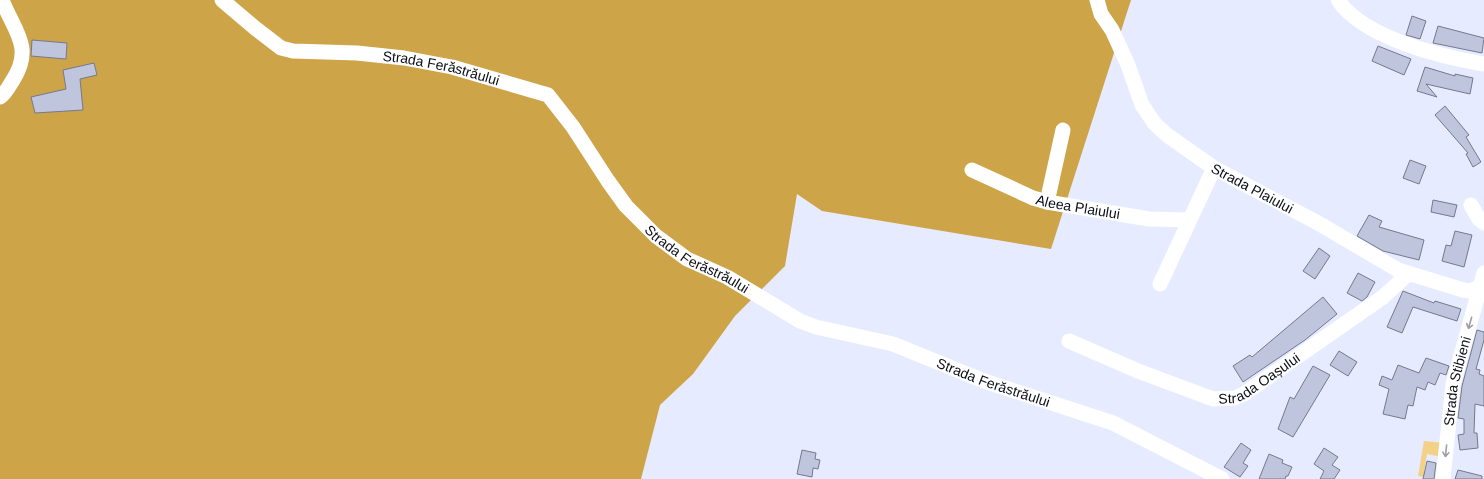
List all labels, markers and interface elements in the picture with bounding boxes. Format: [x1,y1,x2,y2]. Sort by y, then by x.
street label: Strada Ferăstrăului [382,48,501,88]
street label: Strada Plaiului [1209,160,1296,217]
street label: Aleea Plaiului [1034,191,1121,222]
street label: Strada Ferăstrăului [642,222,752,296]
one-way arrow [1466,317,1473,330]
street label: Strada Stibieni [1441,335,1474,427]
street label: Strada Oașului [1218,350,1303,407]
street label: Strada Ferăstrăului [934,355,1052,410]
one-way arrow [1443,444,1450,457]

